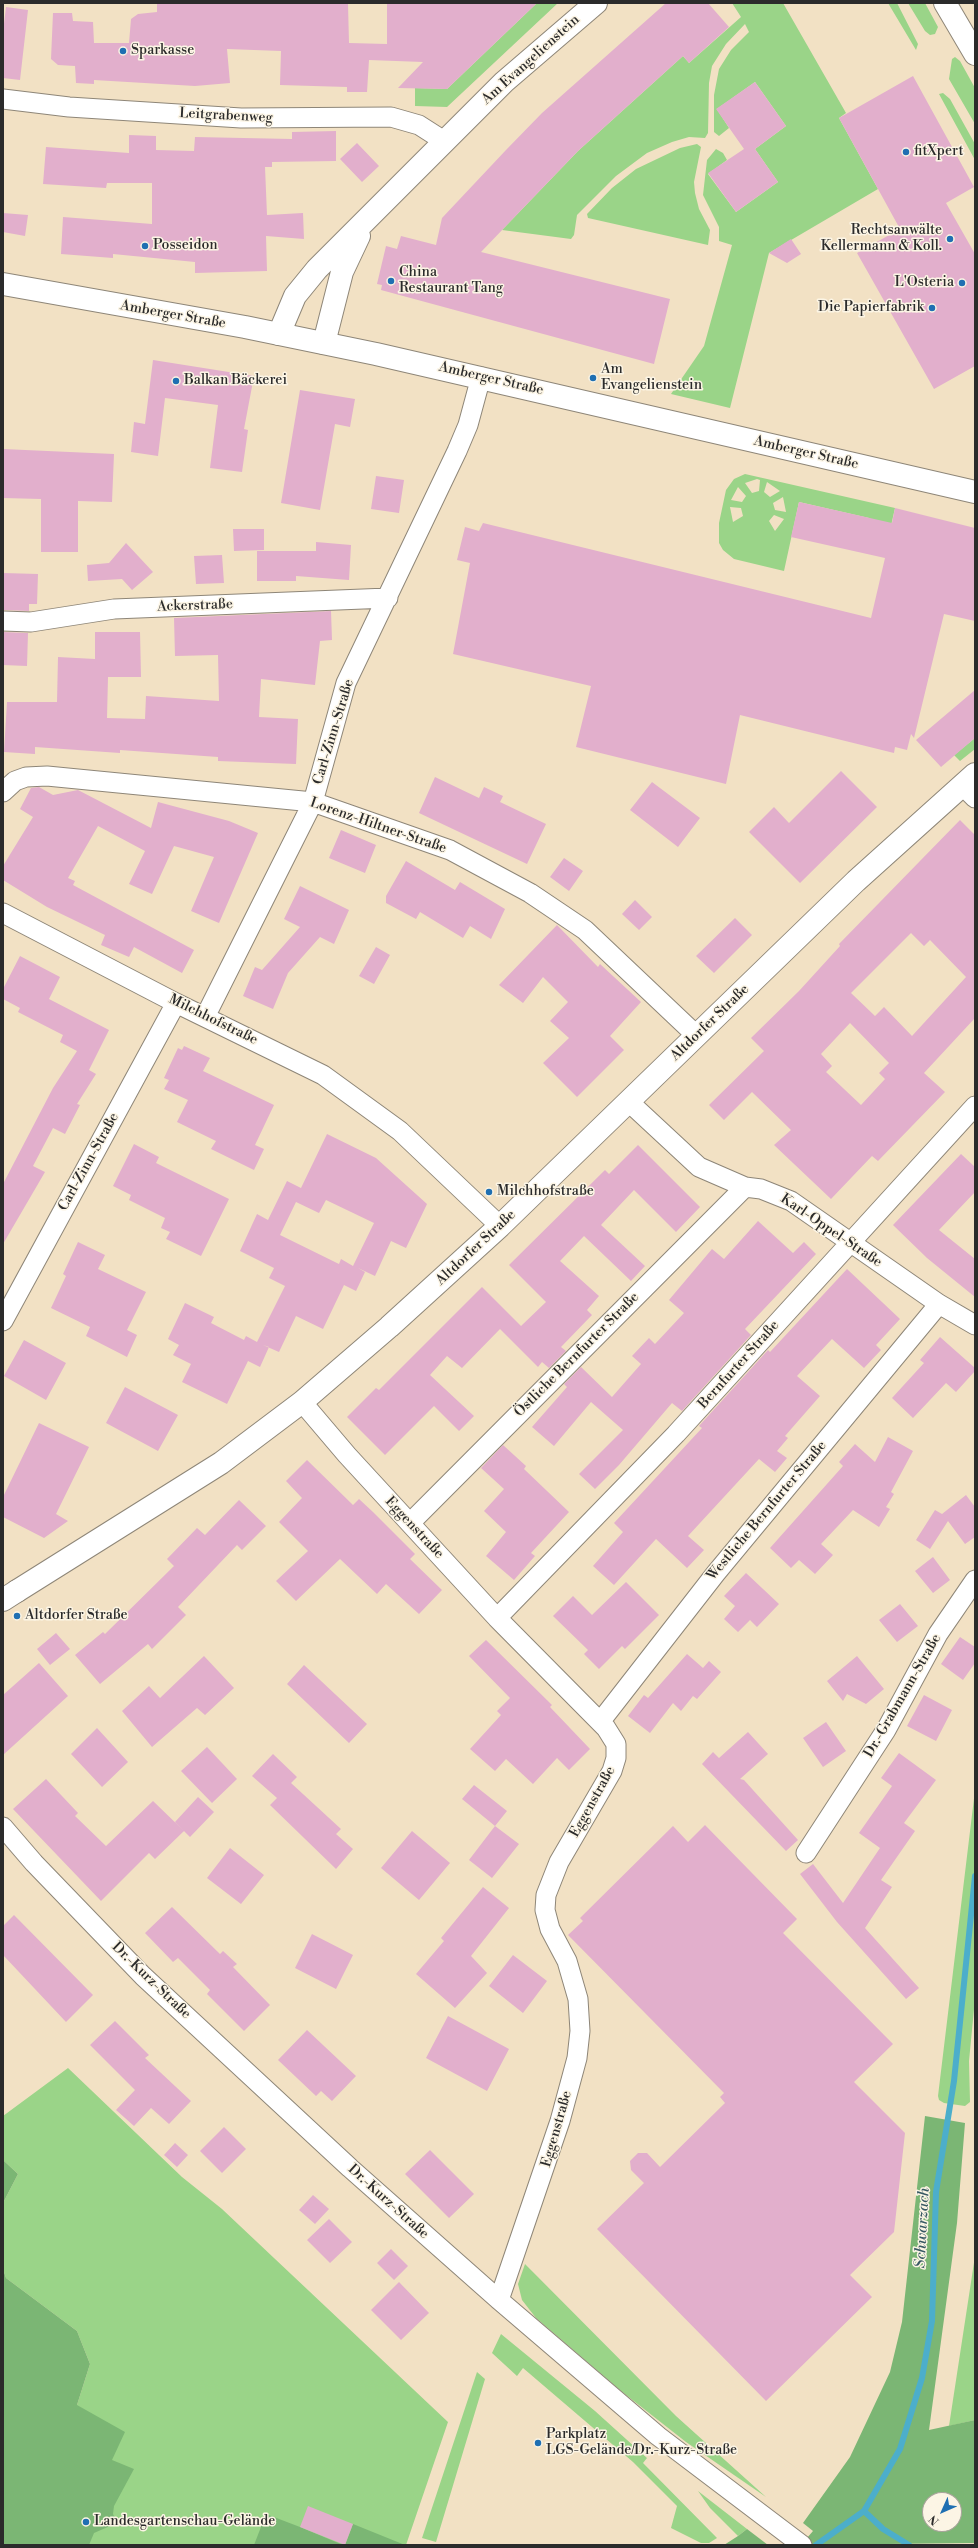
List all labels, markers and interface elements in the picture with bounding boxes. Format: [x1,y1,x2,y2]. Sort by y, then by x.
street label: Am Evangelienstein [479,12,583,108]
place label: Sparkasse [131,43,194,59]
marker: Sparkasse [118,46,128,56]
street label: Leitgrabenweg [179,105,273,127]
place label: fitXpert [914,144,963,160]
marker: fitXpert [901,147,911,157]
place label: Rechtsanwälte Kellermann & Koll. [821,223,942,256]
marker: Rechtsanwälte Kellermann & Koll. [945,234,955,244]
place label: Posseidon [153,238,218,254]
marker: Posseidon [140,241,150,251]
place label: China Restaurant Tang [399,265,503,298]
place label: L'Osteria [894,275,954,291]
marker: China Restaurant Tang [386,276,396,286]
marker: L'Osteria [957,278,967,288]
street label: Amberger Straße [119,297,227,333]
place label: Die Papierfabrik [818,300,924,316]
marker: Die Papierfabrik [927,303,937,313]
street label: Amberger Straße [437,359,545,399]
place label: Am Evangelienstein [601,362,702,394]
place label: Balkan Bäckerei [184,373,287,389]
marker: Am Evangelienstein [588,373,598,383]
marker: Balkan Bäckerei [171,376,181,386]
street label: Amberger Straße [752,433,860,473]
street label: Ackerstraße [157,596,233,616]
street label: Carl-Zinn-Straße [310,677,358,787]
street label: Lorenz-Hiltner-Straße [308,795,448,857]
street label: Altdorfer Straße [667,981,753,1065]
street label: Milchhofstraße [166,991,260,1049]
street label: Carl-Zinn-Straße [55,1110,123,1214]
place label: Milchhofstraße [497,1184,594,1200]
marker: Milchhofstraße [484,1187,494,1197]
street label: Karl-Oppel-Straße [777,1191,885,1271]
street label: Altdorfer Straße [433,1207,519,1289]
street label: Östliche Bernfurter Straße [511,1289,643,1421]
street label: Bernfurter Straße [695,1317,783,1413]
street label: Westliche Bernfurter Straße [704,1438,830,1584]
street label: Eggenstraße [381,1494,447,1562]
place label: Altdorfer Straße [25,1608,128,1624]
marker: Altdorfer Straße [12,1611,22,1621]
street label: Dr.-Grabmann-Straße [861,1631,945,1761]
street label: Eggenstraße [567,1764,619,1840]
street label: Dr.-Kurz-Straße [108,1939,194,2023]
street label: Eggenstraße [538,2089,576,2169]
street label: Dr.-Kurz-Straße [344,2161,432,2243]
water label: Schwarzach [912,2187,934,2269]
place label: Parkplatz LGS-Gelände/Dr.-Kurz-Straße [546,2427,737,2460]
marker: Parkplatz LGS-Gelände/Dr.-Kurz-Straße [533,2438,543,2448]
north arrow [922,2492,962,2532]
text: N [926,2512,942,2528]
place label: Landesgartenschau-Gelände [94,2514,275,2530]
marker: Landesgartenschau-Gelände [81,2517,91,2527]

